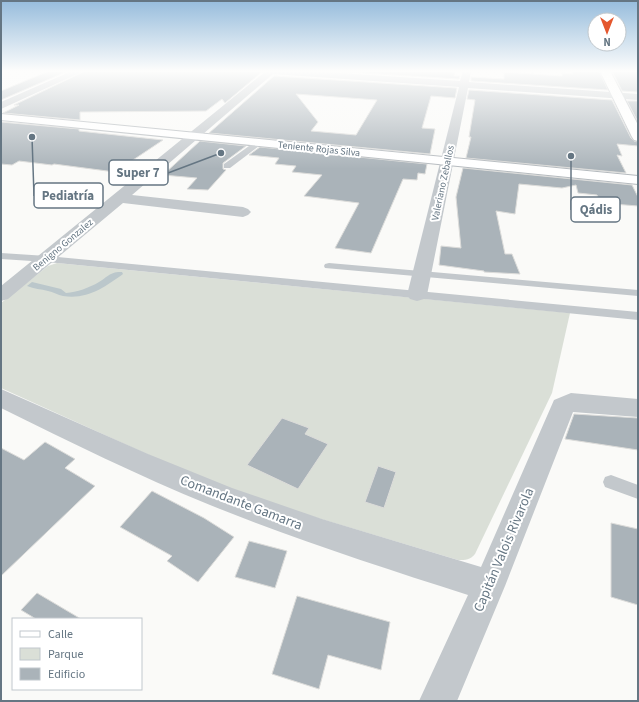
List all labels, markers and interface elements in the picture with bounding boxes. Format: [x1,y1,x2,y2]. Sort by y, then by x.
north arrow [587,12,627,52]
text: N [603,34,611,49]
street label: Teniente Rojas Silva [277,138,361,160]
street label: Valeriano Zeballos [428,144,458,222]
callout: Super 7 [109,160,168,185]
text: Super 7 [116,164,160,182]
callout: Pediatría [34,183,103,208]
text: Pediatría [42,187,94,205]
callout: Qádis [571,197,620,222]
text: Qádis [580,201,613,219]
street label: Benigno Gonzalez [30,216,96,274]
street label: Comandante Gamarra [177,470,305,536]
street label: Capitán Valois Rivarola [469,485,539,615]
legend [12,618,142,690]
text: Calle [48,626,73,643]
text: Parque [48,646,84,663]
text: Edificio [48,666,85,683]

